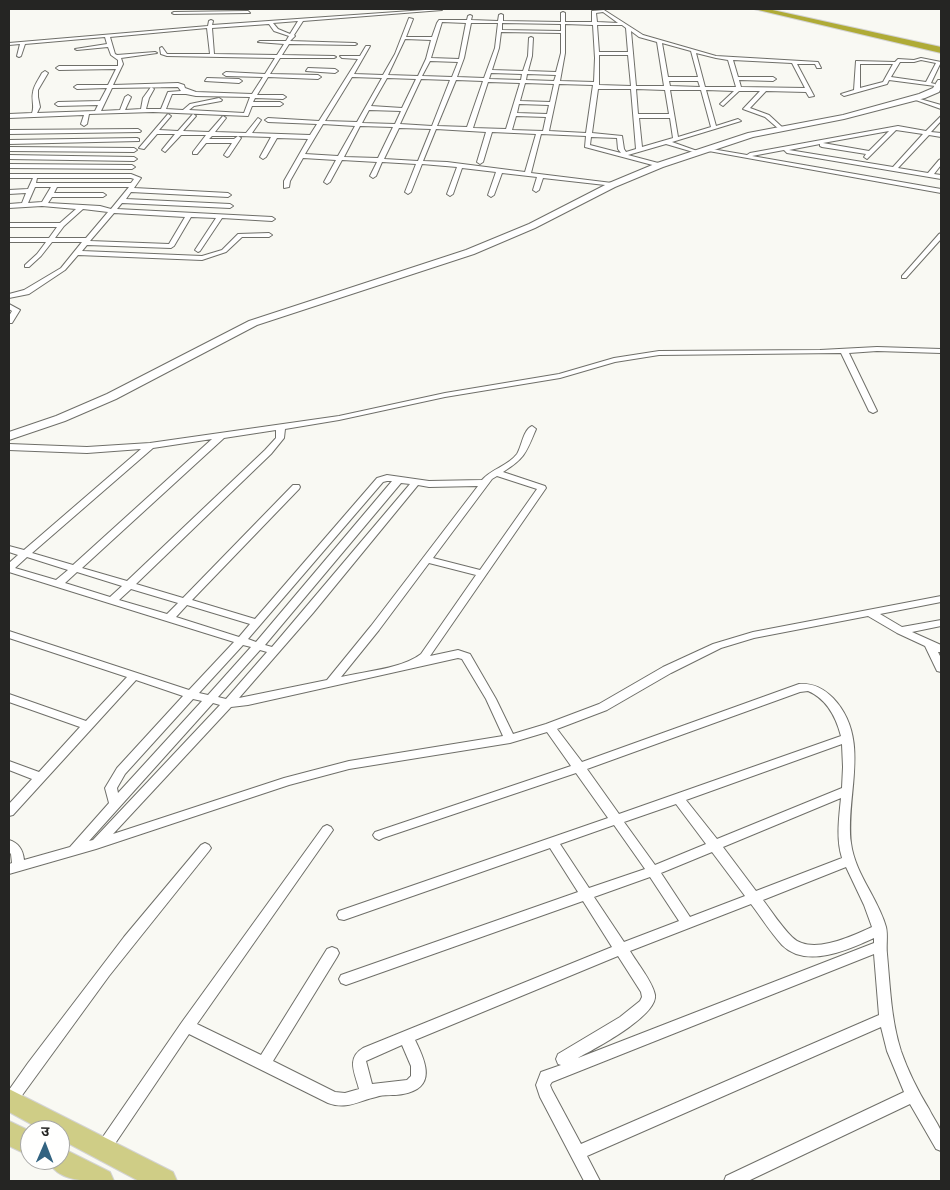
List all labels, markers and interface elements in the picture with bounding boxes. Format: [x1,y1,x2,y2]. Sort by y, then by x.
north arrow [20,1120,70,1170]
text: उ [41,1123,49,1139]

